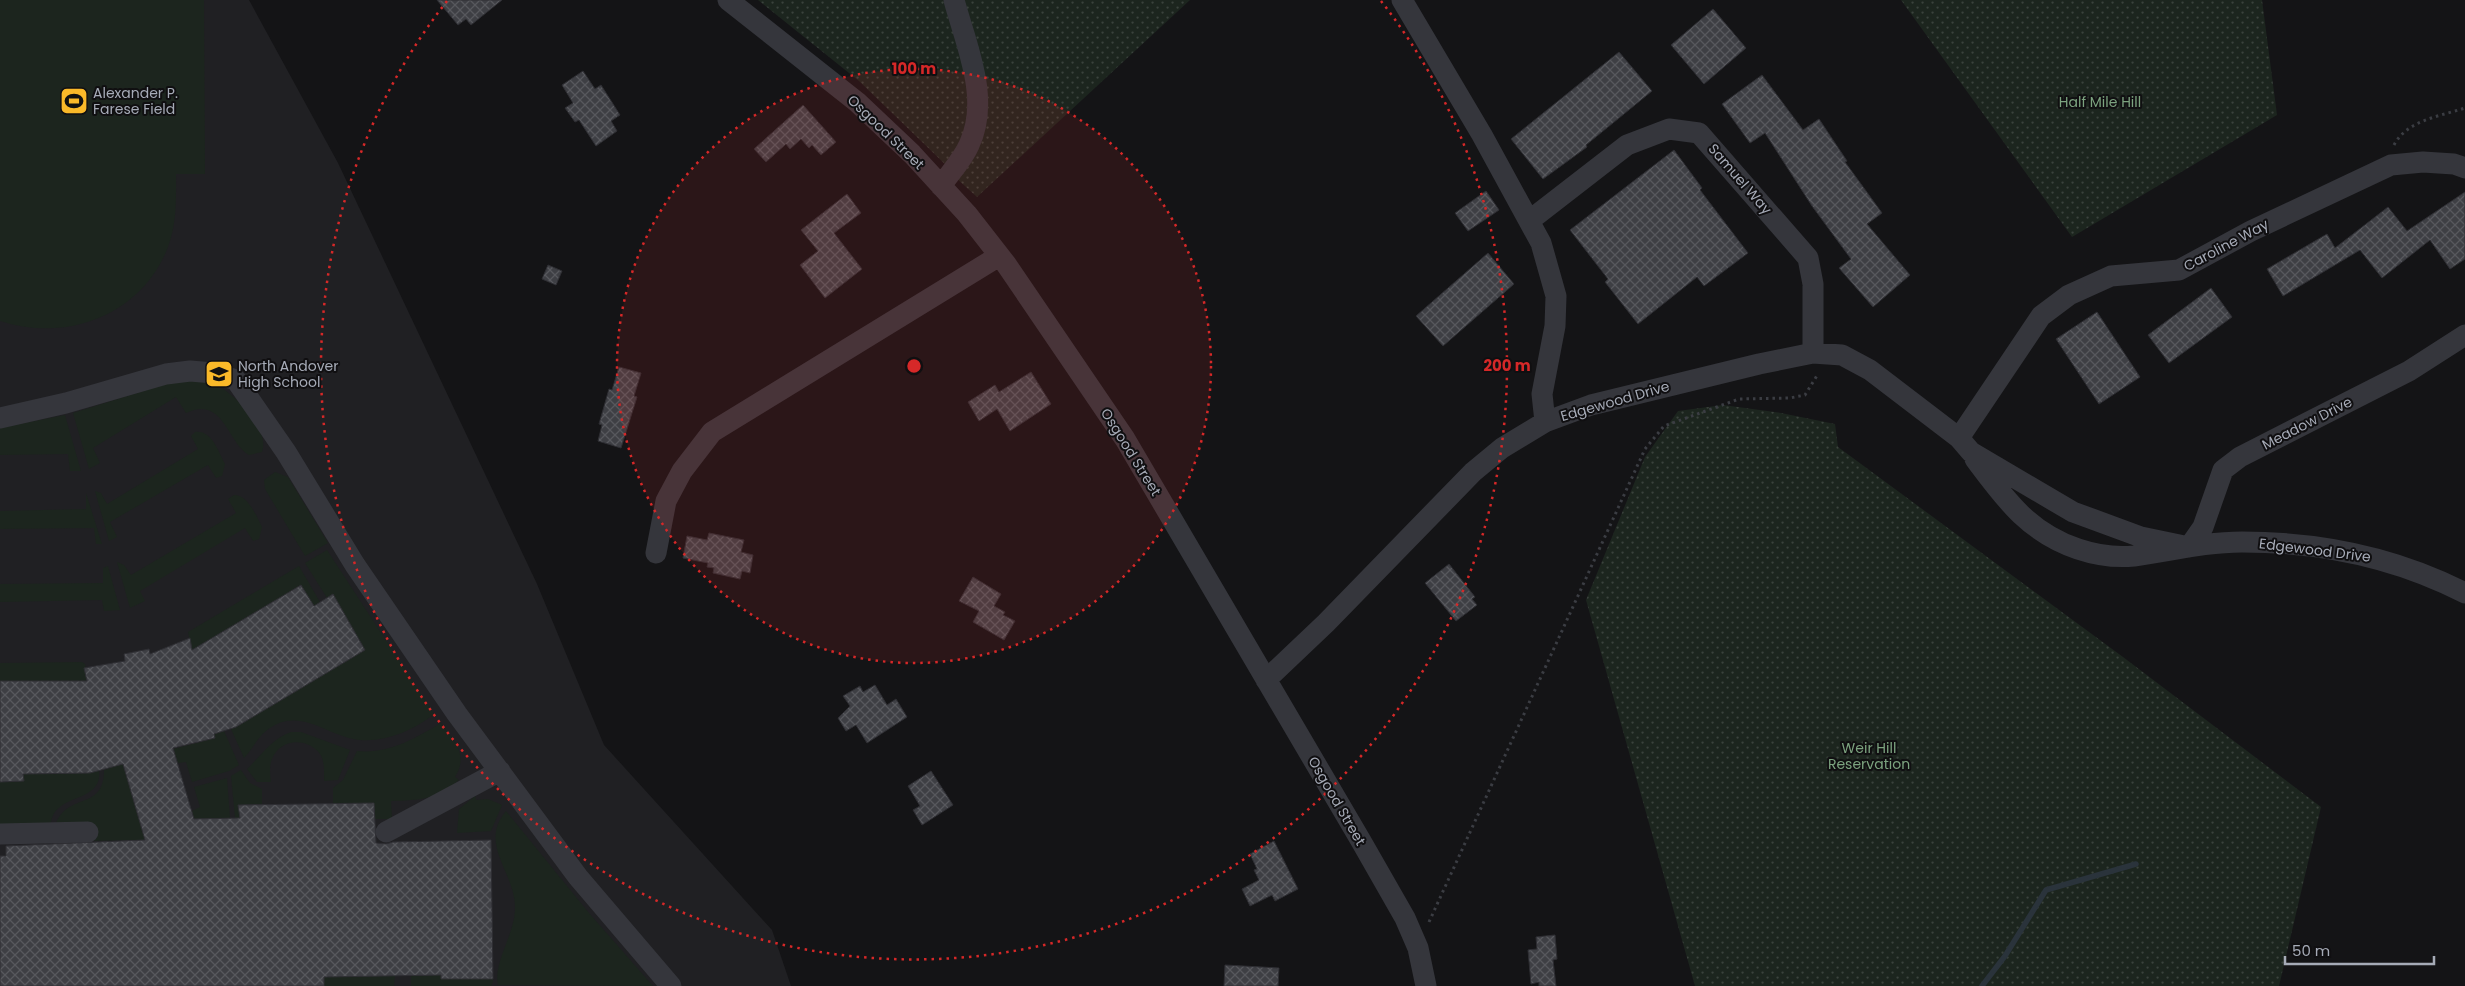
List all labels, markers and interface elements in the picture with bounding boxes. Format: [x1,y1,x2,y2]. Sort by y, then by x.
text: 100 m [892,58,936,79]
place label: Alexander P. Farese Field [93,83,178,119]
sports icon: Alexander P. Farese Field [59,86,89,116]
street label: Osgood Street [843,90,929,174]
park label: Half Mile Hill [2059,92,2141,112]
street label: Samuel Way [1704,139,1776,219]
street label: Caroline Way [2180,214,2272,276]
text: 200 m [1483,355,1531,376]
place label: North Andover High School [238,356,338,392]
centre of rings [905,357,923,375]
school or university icon: North Andover High School [204,359,234,389]
street label: Edgewood Drive [1558,376,1672,426]
street label: Meadow Drive [2258,391,2356,454]
street label: Osgood Street [1096,404,1166,500]
street label: Edgewood Drive [2258,533,2372,567]
park label: Weir Hill Reservation [1828,738,1910,774]
street label: Osgood Street [1303,753,1371,849]
scale bar [2285,934,2434,966]
text: 50 m [2292,940,2330,961]

